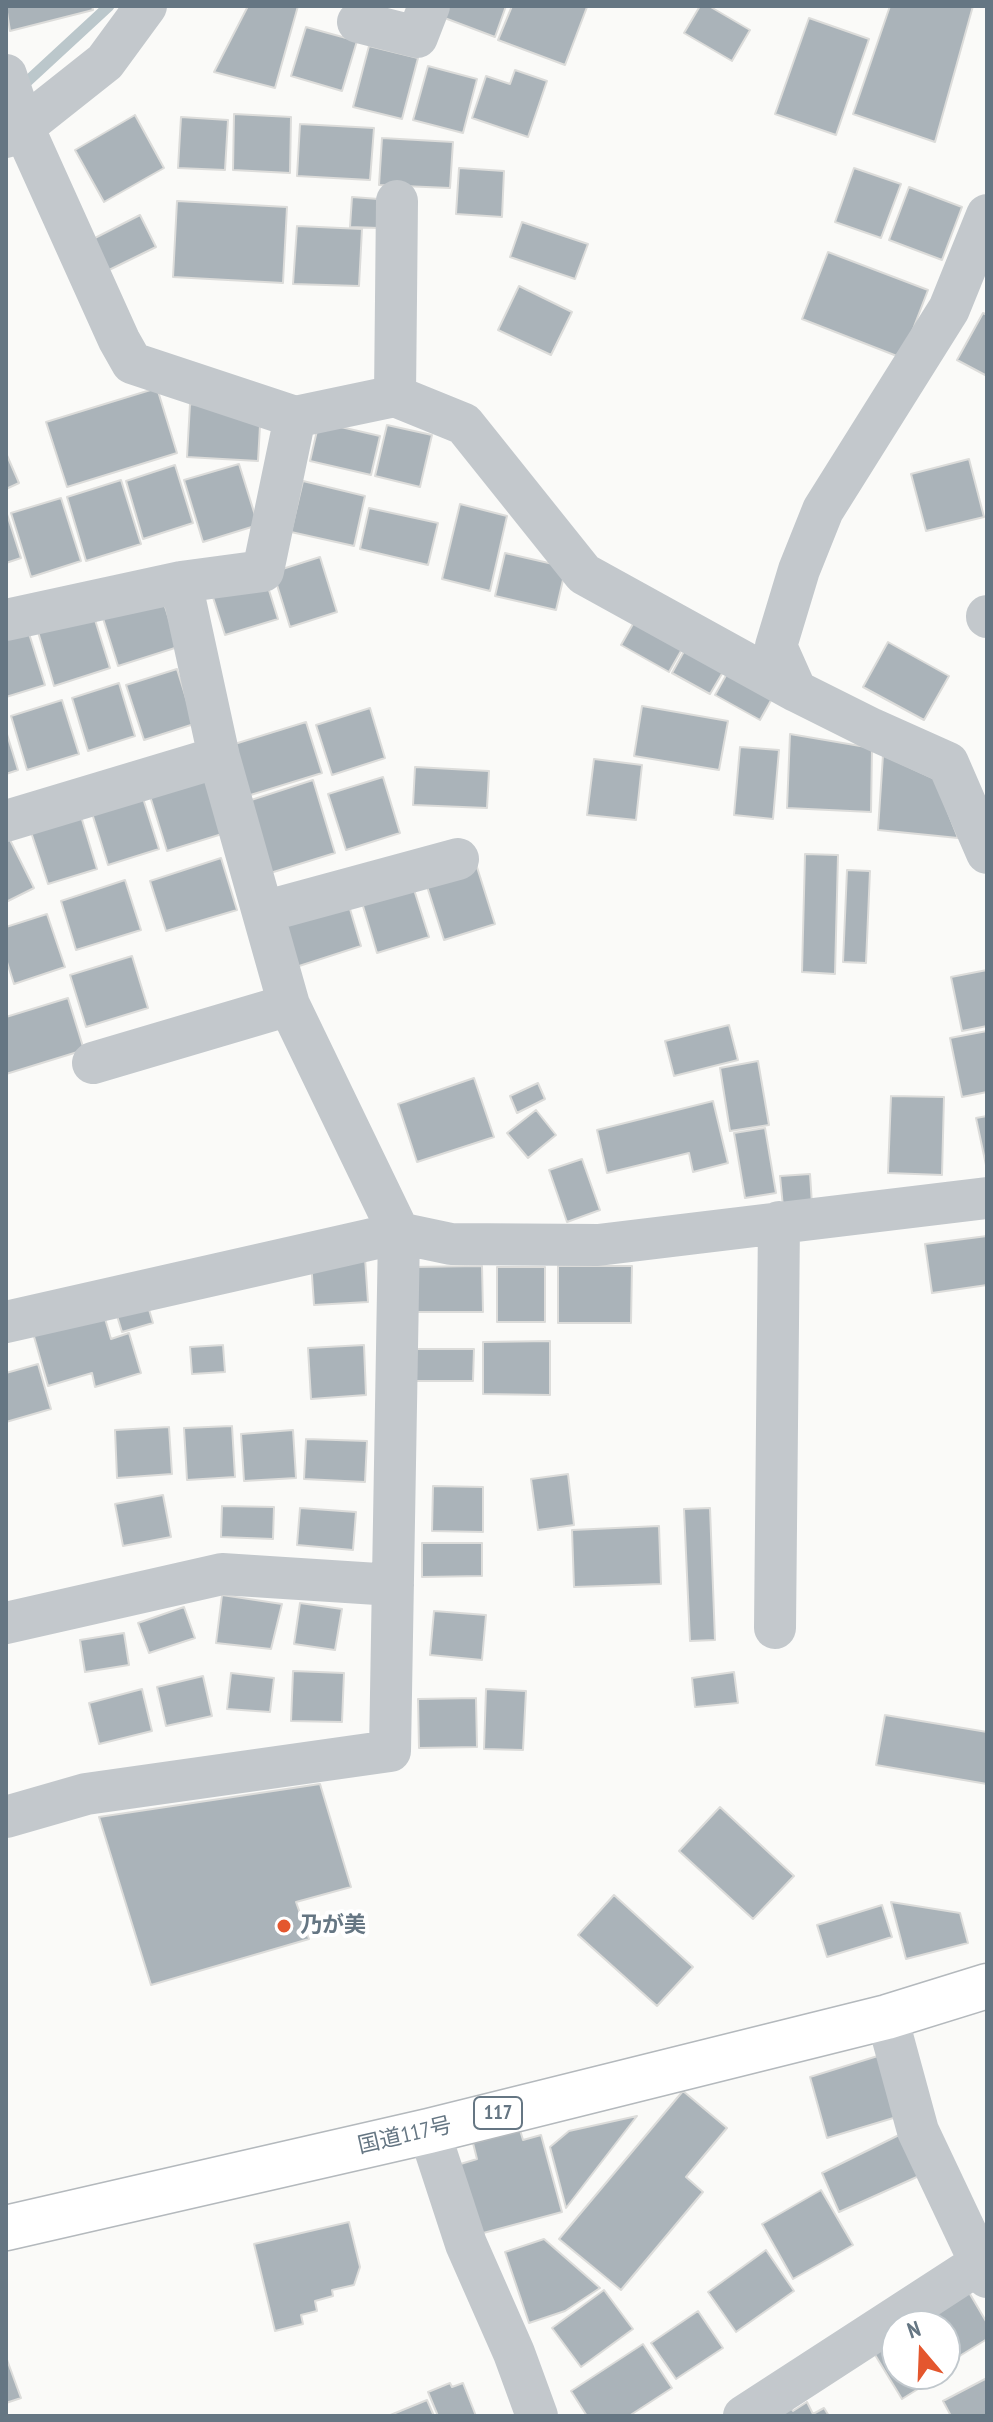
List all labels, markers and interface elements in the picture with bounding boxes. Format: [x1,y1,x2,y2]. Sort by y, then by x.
place label: 乃が美 [300,1913,366,1939]
marker: 乃が美 [275,1917,293,1935]
road number: 117 [474,2097,522,2129]
street label: 国道117号 [355,2112,455,2160]
north arrow [881,2310,961,2390]
text: N [904,2314,924,2344]

